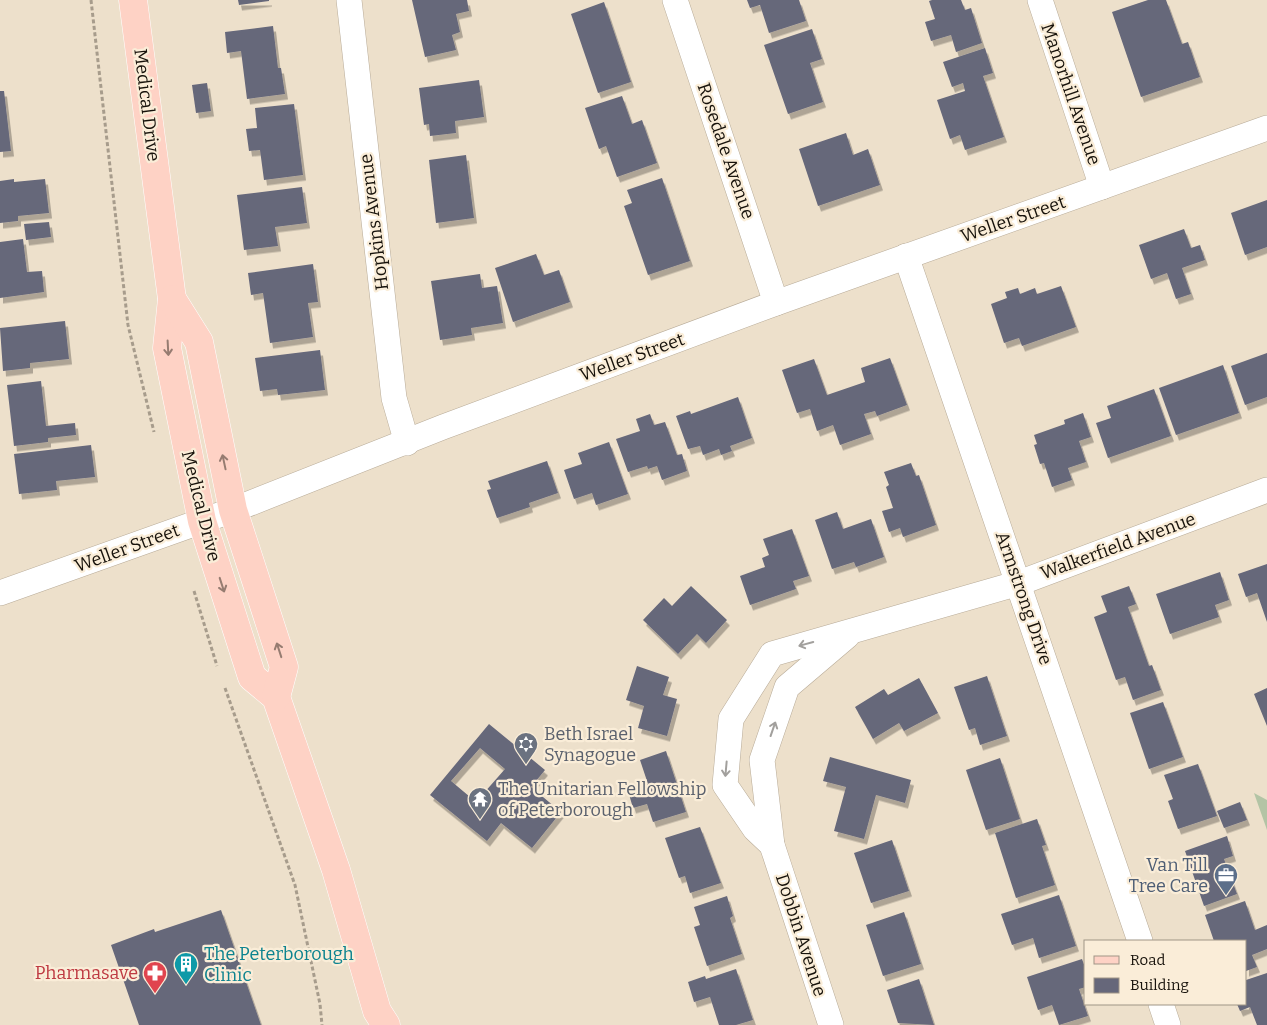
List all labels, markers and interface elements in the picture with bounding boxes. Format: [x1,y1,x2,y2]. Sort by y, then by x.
street label: Manorhill Avenue [1036,20,1106,168]
street label: Medical Drive [129,47,165,163]
street label: Rosedale Avenue [692,80,760,222]
street label: Hopkins Avenue [355,153,393,291]
street label: Weller Street [958,191,1069,247]
street label: Weller Street [577,328,688,386]
one-way arrow [164,339,173,355]
street label: Medical Drive [177,448,225,564]
one-way arrow [219,455,228,471]
street label: Walkerfield Avenue [1037,508,1199,584]
street label: Weller Street [72,519,183,577]
street label: Armstrong Drive [991,528,1057,668]
one-way arrow [218,576,227,592]
one-way arrow [799,640,815,650]
one-way arrow [274,643,283,658]
one-way arrow [769,722,778,737]
place label: Beth Israel Synagogue [544,723,636,766]
synagogue icon: Beth Israel Synagogue [513,731,539,765]
one-way arrow [721,761,731,777]
place label: The Unitarian Fellowship of Peterborough [498,778,706,821]
temple icon: The Unitarian Fellowship of Peterborough [467,786,493,820]
place label: Van Till Tree Care [1129,854,1208,897]
office icon: Van Till Tree Care [1213,862,1239,896]
street label: Dobbin Avenue [771,871,831,999]
legend [1084,940,1247,1005]
place label: The Peterborough Clinic [204,943,354,986]
building icon: The Peterborough Clinic [173,951,199,985]
text: Road [1130,951,1165,969]
pharmacy icon: Pharmasave [142,960,168,994]
place label: Pharmasave [35,962,138,984]
text: Building [1130,976,1189,994]

